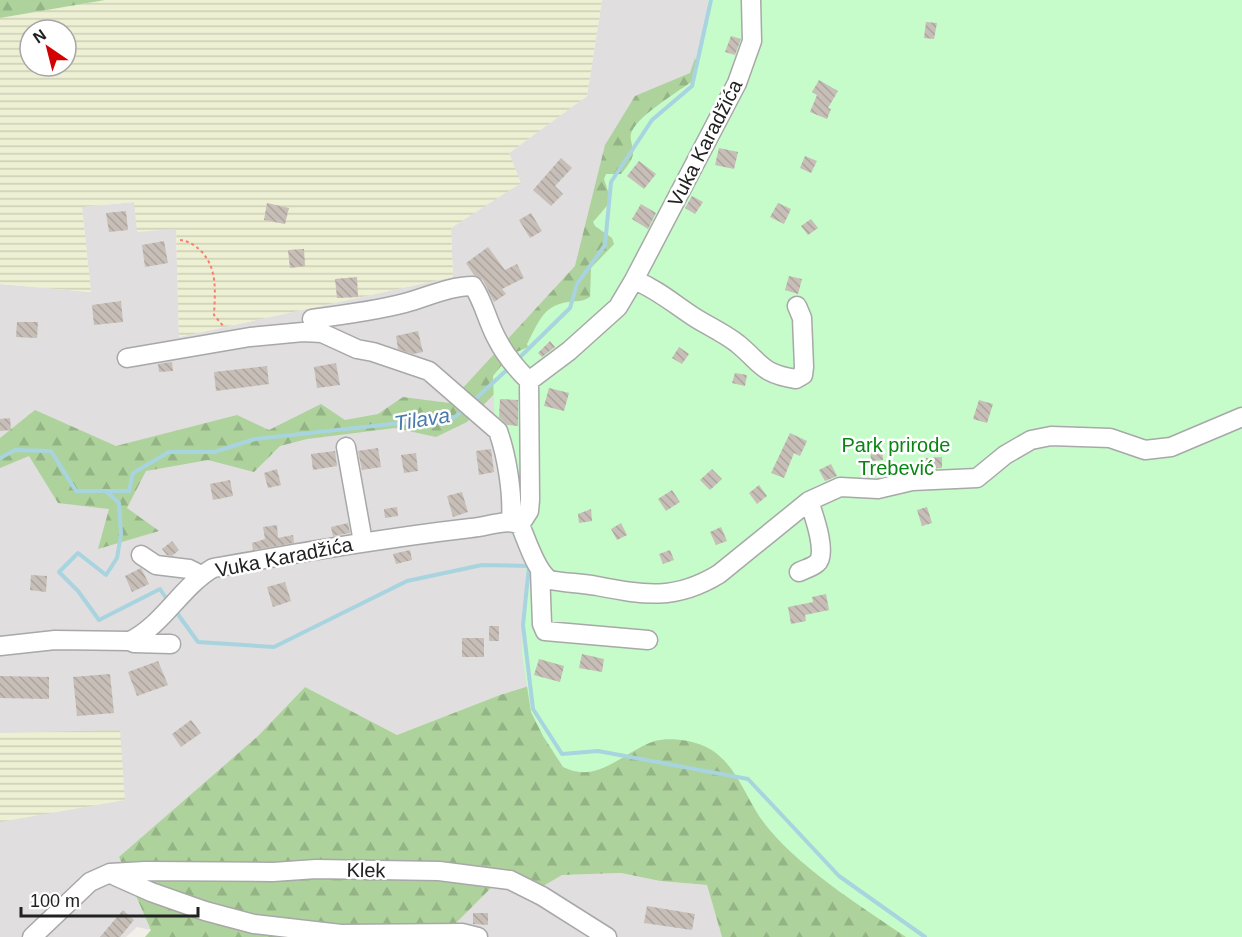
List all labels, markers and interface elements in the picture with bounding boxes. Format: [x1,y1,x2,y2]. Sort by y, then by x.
north arrow [18,18,78,78]
text: N [30,26,49,46]
street label: Vuka Karadžića [664,75,747,210]
water label: Tilava [393,403,451,435]
park label: Park prirode Trebević [842,434,950,479]
street label: Vuka Karadžića [214,533,355,581]
street label: Klek [346,859,387,881]
scale bar [21,880,198,918]
text: 100 m [30,891,80,911]

